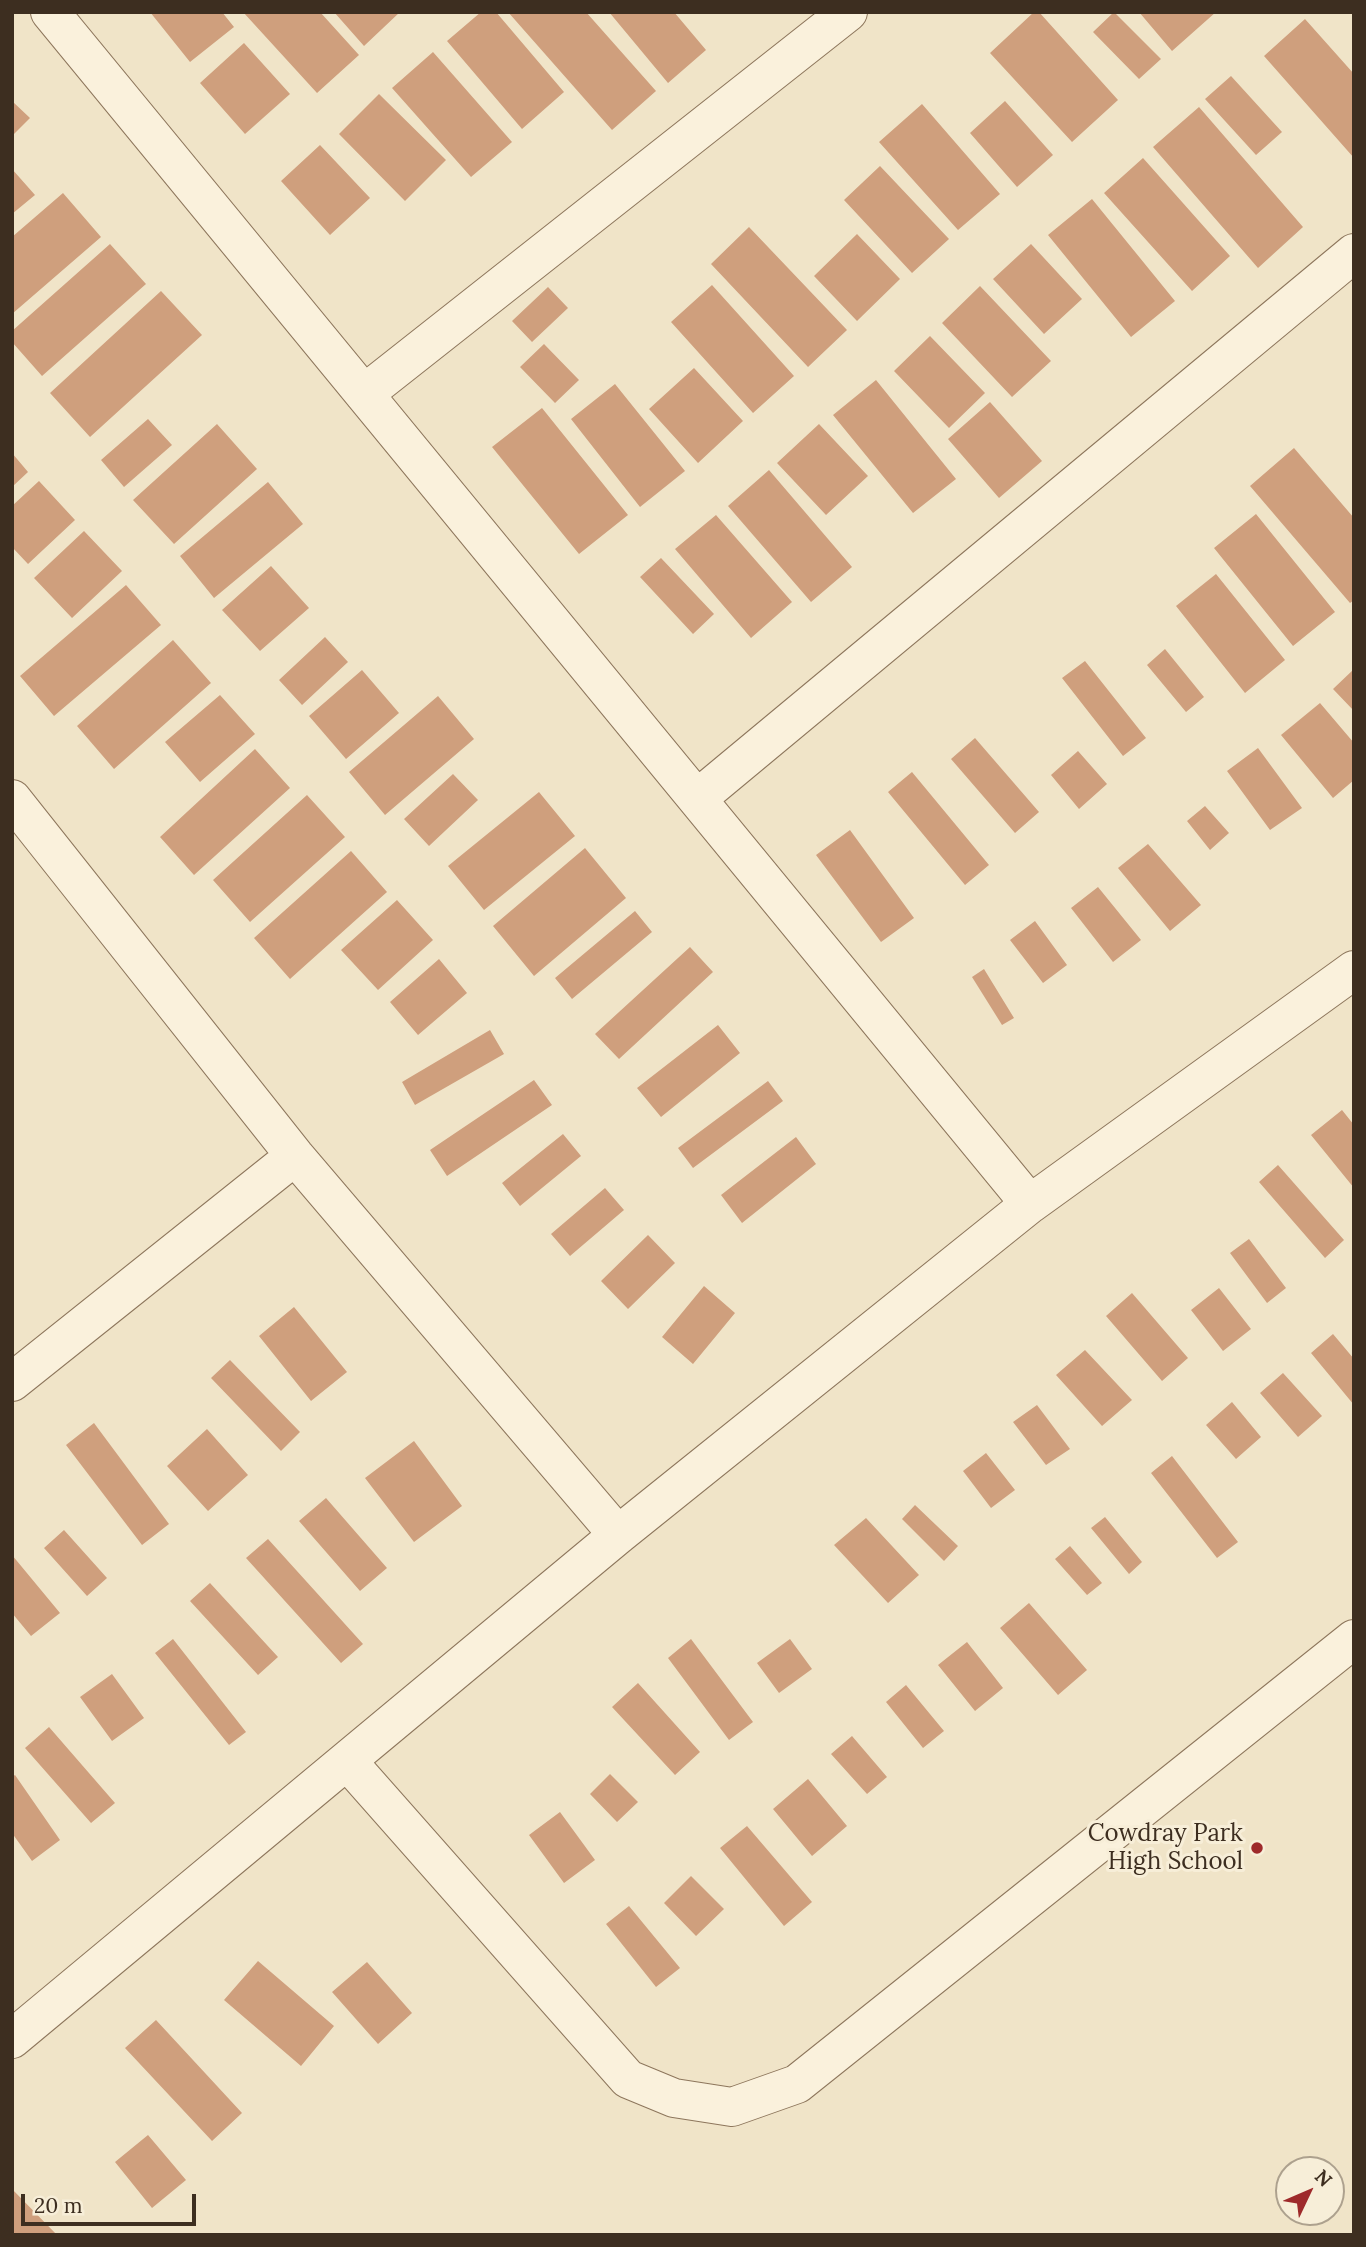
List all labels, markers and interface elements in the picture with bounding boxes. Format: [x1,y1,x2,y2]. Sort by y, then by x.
place label: Cowdray Park High School [1088,1820,1243,1876]
marker: Cowdray Park High School [1249,1840,1265,1856]
north arrow [1275,2156,1345,2226]
text: N [1310,2164,1337,2191]
scale bar [24,2180,200,2224]
text: 20 m [34,2192,83,2219]

